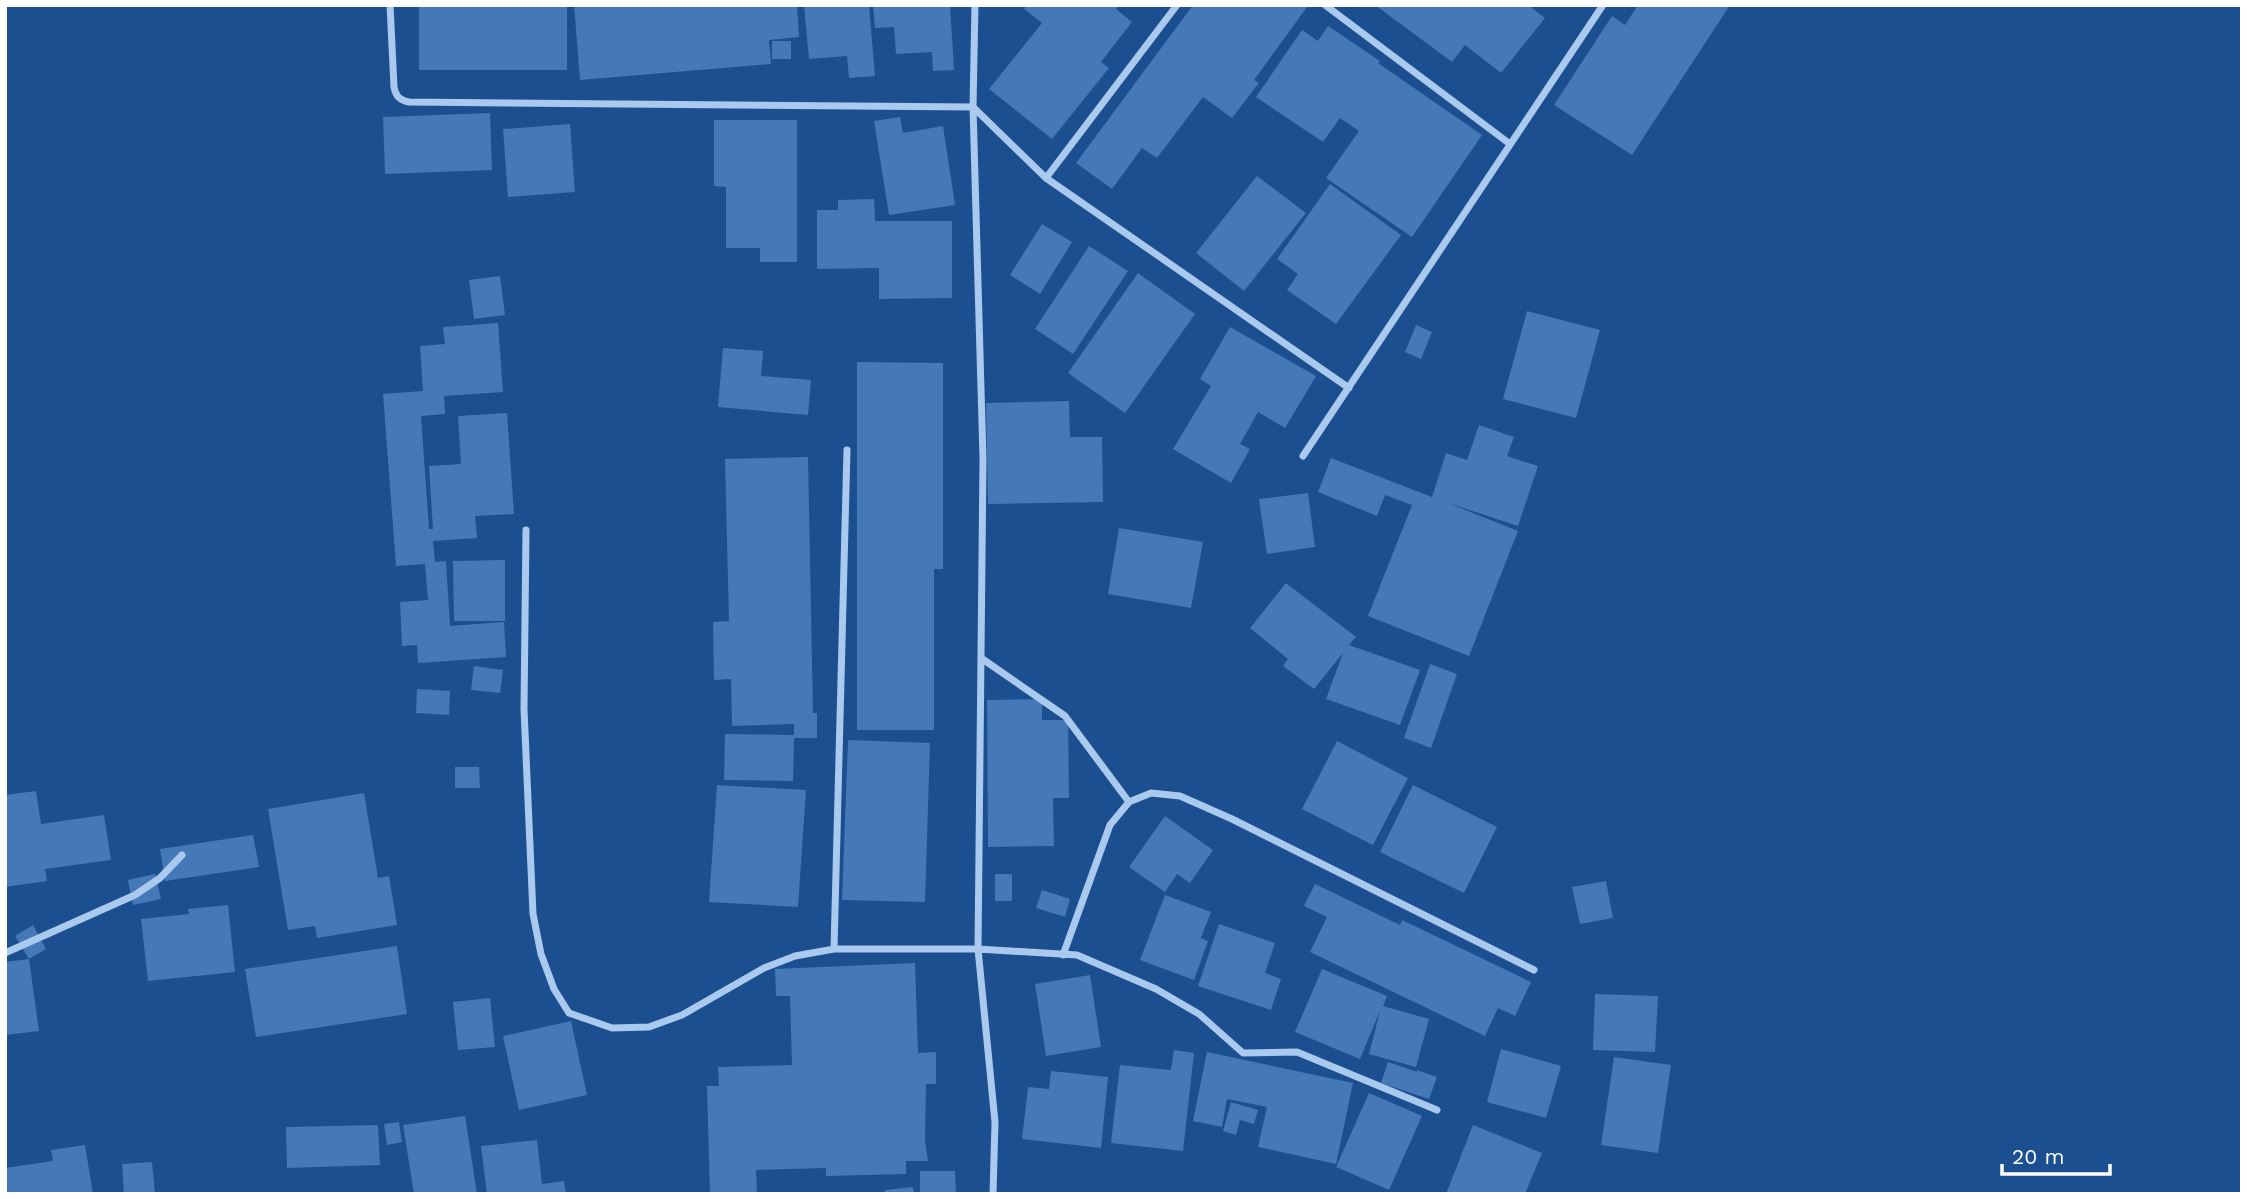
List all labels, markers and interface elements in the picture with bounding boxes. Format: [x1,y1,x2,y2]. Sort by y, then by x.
scale bar [2002,1132,2110,1176]
text: 20 m [2012,1144,2064,1169]

